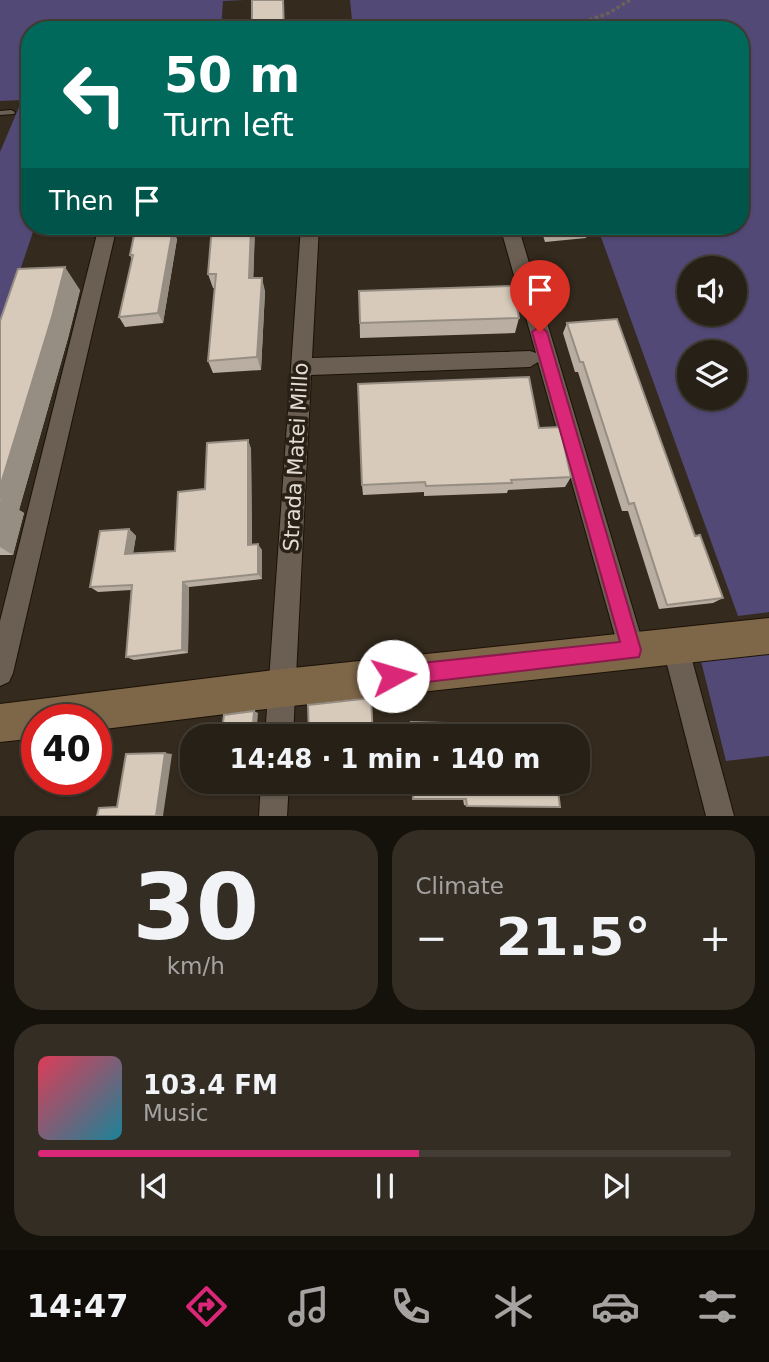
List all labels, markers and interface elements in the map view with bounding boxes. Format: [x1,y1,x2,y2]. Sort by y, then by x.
text: 50 m [164,47,300,104]
icon: left [49,49,140,140]
text: Turn left [164,106,294,144]
icon: arrive [128,182,166,220]
text: Then [49,186,114,216]
map controls [677,256,747,410]
button: sound [677,256,747,326]
pin [510,260,570,332]
icon: arrive [521,271,559,309]
button: layers [677,340,747,410]
street label: Strada Matei Millo [279,362,313,552]
position arrow [356,639,430,713]
speed limit sign: 40 [21,704,112,795]
text: 14:48 · 1 min · 140 m [230,744,540,774]
text: 30 [132,855,259,960]
text: Climate [416,873,504,899]
text: 21.5° [496,907,650,967]
text: − [416,916,447,960]
text: + [699,916,731,960]
text: km/h [167,953,225,979]
text: 103.4 FM [143,1070,278,1100]
text: Music [143,1100,208,1126]
icon: previous [135,1167,173,1205]
icon: pause [366,1167,404,1205]
icon: next [597,1167,635,1205]
icon: directions [182,1282,231,1331]
icon: music [284,1282,333,1331]
icon: phone [386,1282,435,1331]
icon: climate [489,1282,538,1331]
icon: car [591,1282,640,1331]
icon: filters [693,1282,742,1331]
text: 14:47 [27,1287,129,1325]

